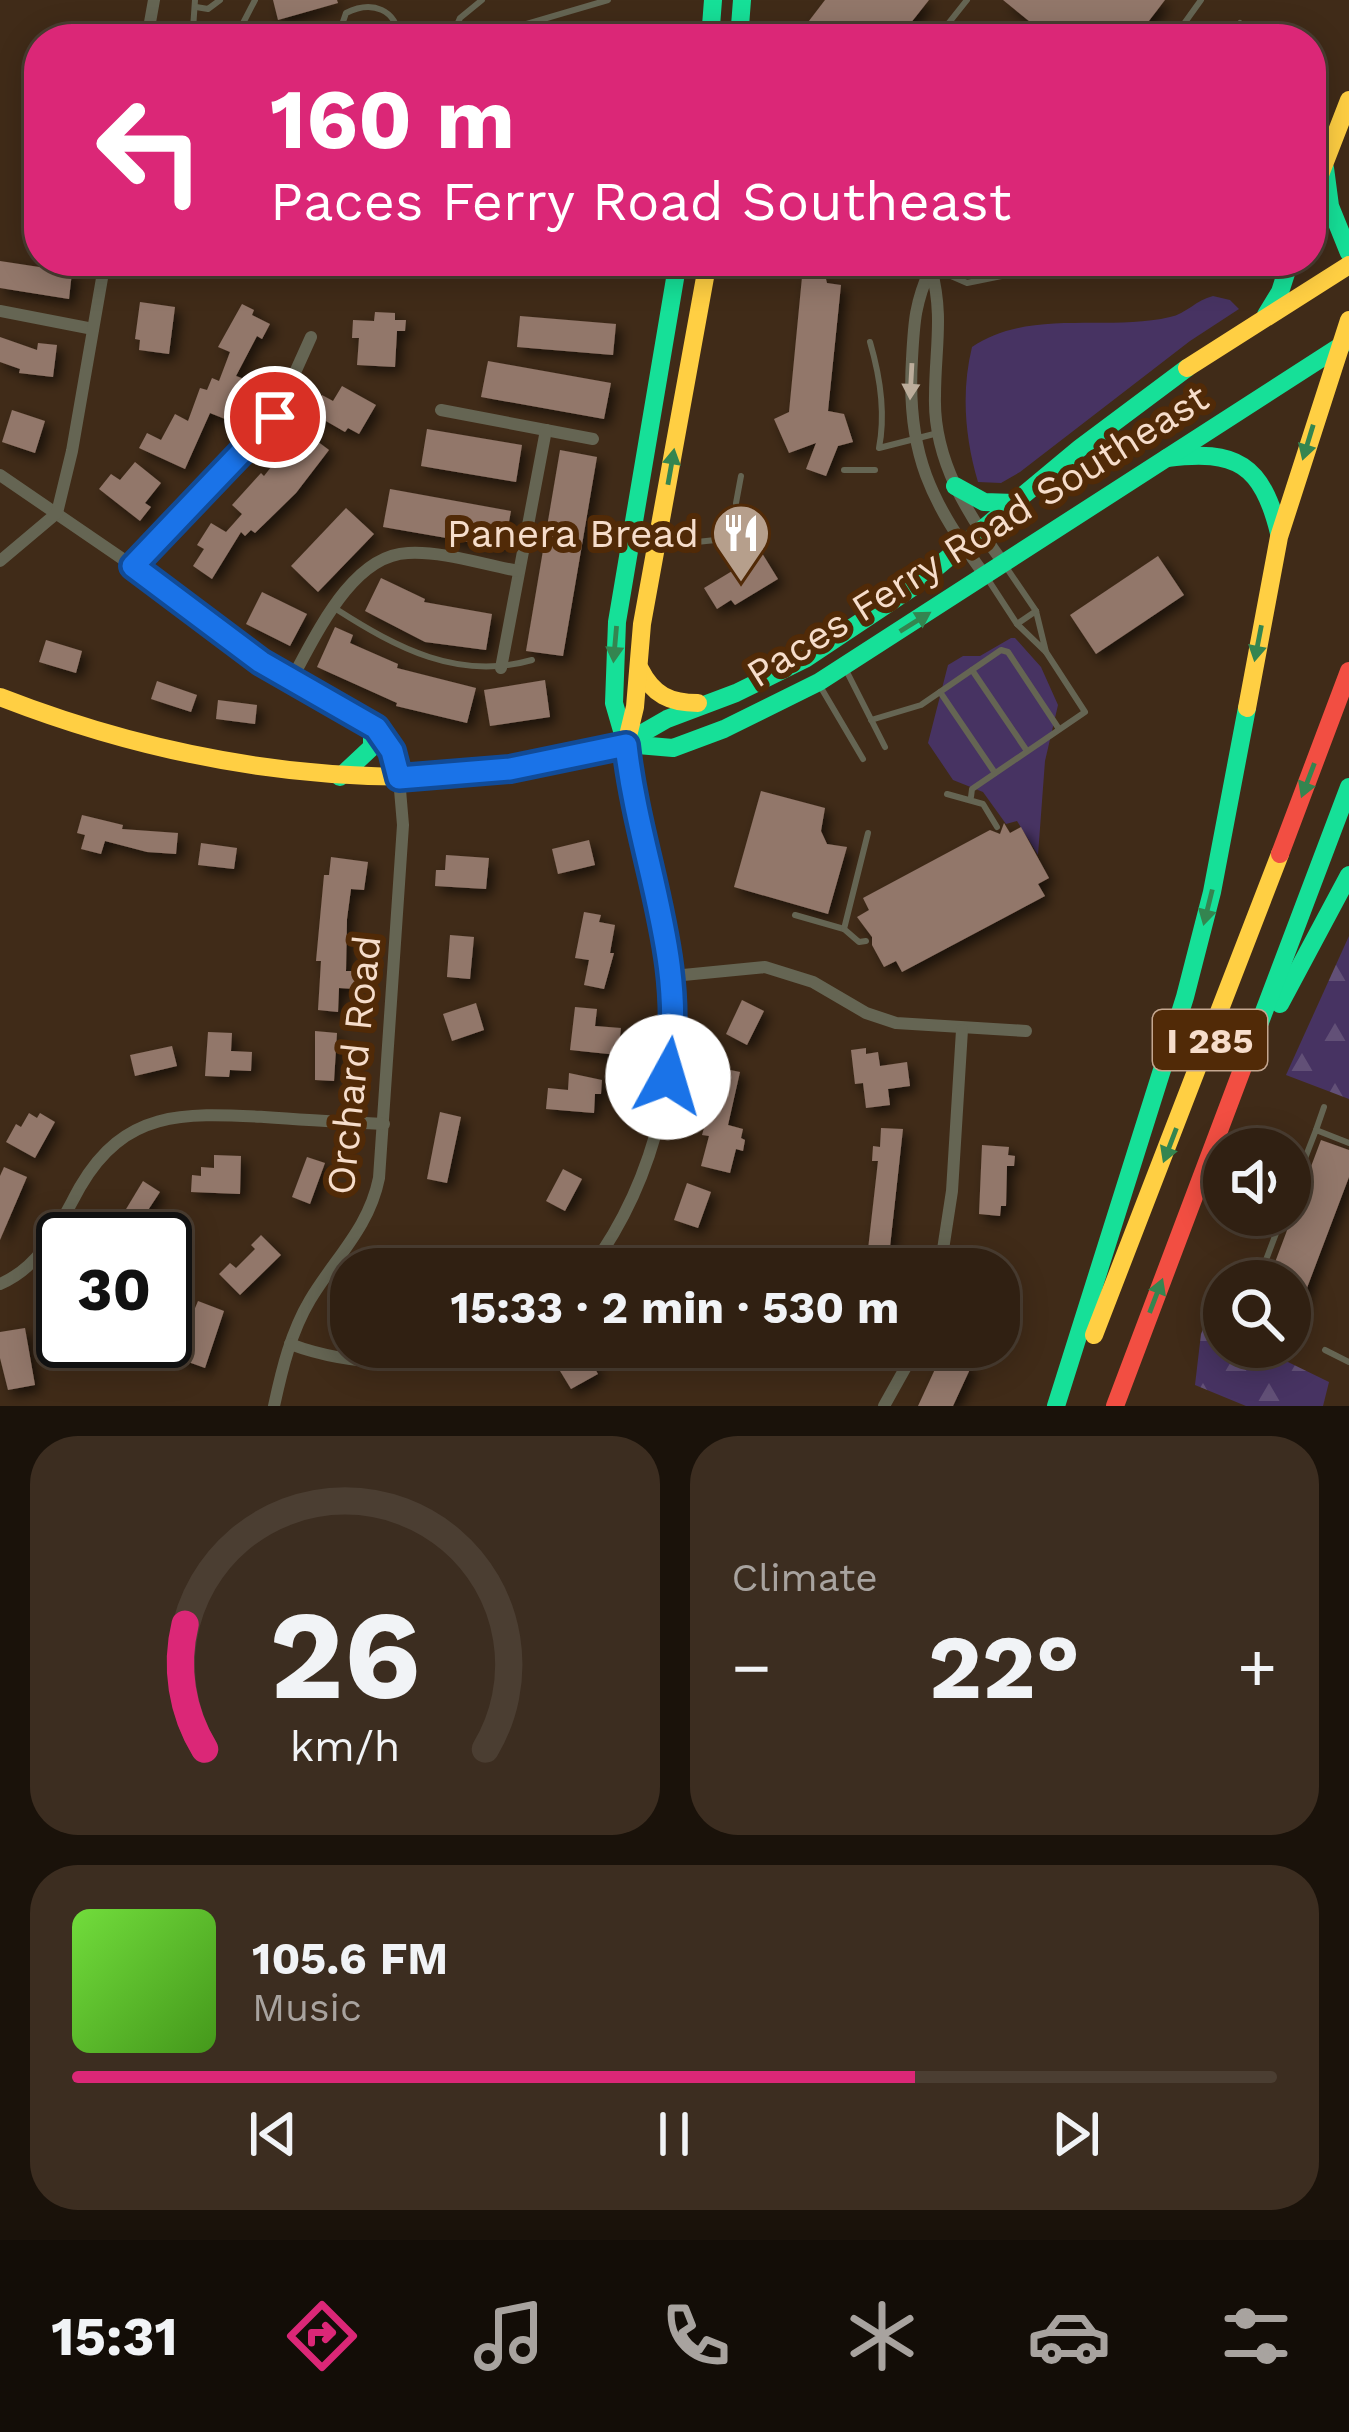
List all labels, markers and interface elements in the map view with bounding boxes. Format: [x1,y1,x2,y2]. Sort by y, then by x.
text: 160 m [270,70,515,168]
icon: left [72,72,228,228]
text: Paces Ferry Road Southeast [270,170,1011,233]
one-way arrow [901,363,920,401]
pin [224,366,326,468]
street label: Paces Ferry Road Southeast [738,374,1216,696]
icon: arrive [242,384,308,450]
one-way arrow [1298,424,1316,461]
one-way arrow [662,447,680,485]
restaurant icon: Panera Bread [710,502,772,584]
place label: Panera Bread [447,511,699,556]
one-way arrow [899,612,932,634]
one-way arrow [1249,625,1267,663]
one-way arrow [605,626,624,663]
one-way arrow [1297,763,1316,799]
one-way arrow [1198,888,1217,925]
street label: Orchard Road [318,933,389,1197]
road number: I 285 [1153,1010,1267,1070]
position arrow [605,1014,731,1140]
one-way arrow [1159,1128,1178,1164]
map controls [1203,1128,1311,1368]
button: sound [1203,1128,1311,1236]
speed limit sign: 30 [36,1212,192,1368]
button: search [1203,1260,1311,1368]
one-way arrow [1148,1278,1167,1314]
text: 15:33 · 2 min · 530 m [451,1281,899,1334]
text: Climate [732,1555,878,1600]
text: 26 [269,1582,420,1728]
text: 22° [928,1614,1080,1720]
text: − [732,1629,771,1706]
text: + [1237,1629,1277,1706]
text: km/h [289,1720,400,1770]
text: 105.6 FM [252,1932,448,1985]
text: Music [252,1985,362,2030]
icon: previous [240,2101,306,2167]
icon: pause [641,2101,707,2167]
icon: next [1043,2101,1109,2167]
icon: directions [280,2294,364,2378]
icon: music [467,2294,551,2378]
icon: phone [654,2294,738,2378]
icon: climate [840,2294,924,2378]
icon: car [1027,2294,1111,2378]
icon: filters [1214,2294,1298,2378]
text: 15:31 [51,2305,178,2368]

